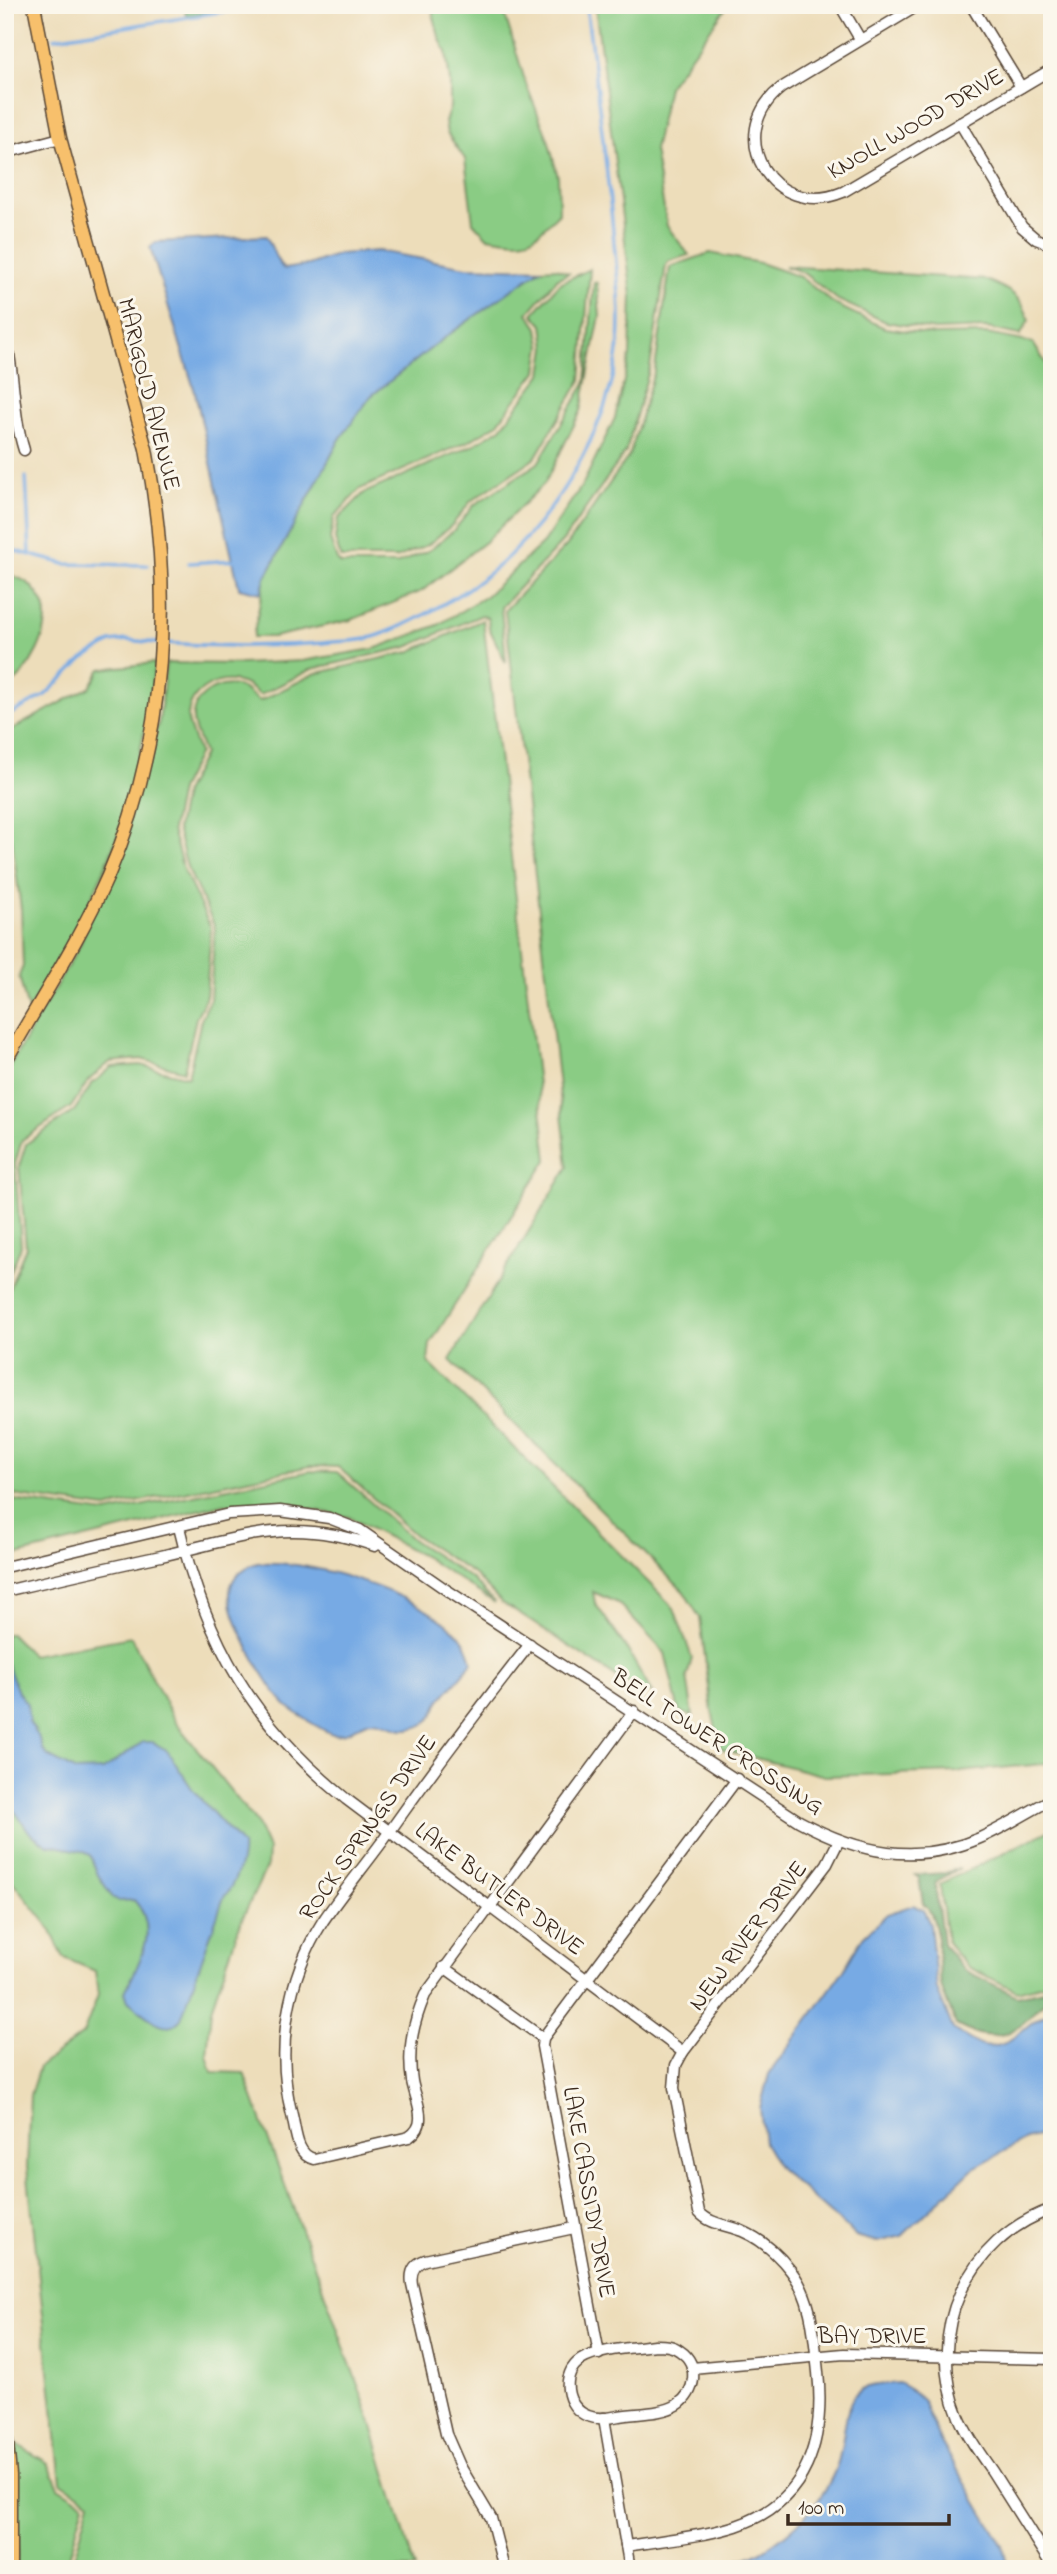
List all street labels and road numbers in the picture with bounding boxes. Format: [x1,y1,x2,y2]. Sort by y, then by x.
street label: KNOLL WOOD DRIVE [821,60,1011,190]
street label: MARIGOLD AVENUE [107,295,188,495]
street label: BELL TOWER CROSSING [603,1661,830,1825]
street label: ROCK SPRINGS DRIVE [291,1728,447,1929]
street label: LAKE BUTLER DRIVE [406,1814,591,1966]
street label: NEW RIVER DRIVE [681,1854,817,2019]
street label: LAKE CASSIDY DRIVE [552,2084,623,2301]
street label: BAY DRIVE [817,2320,926,2355]

